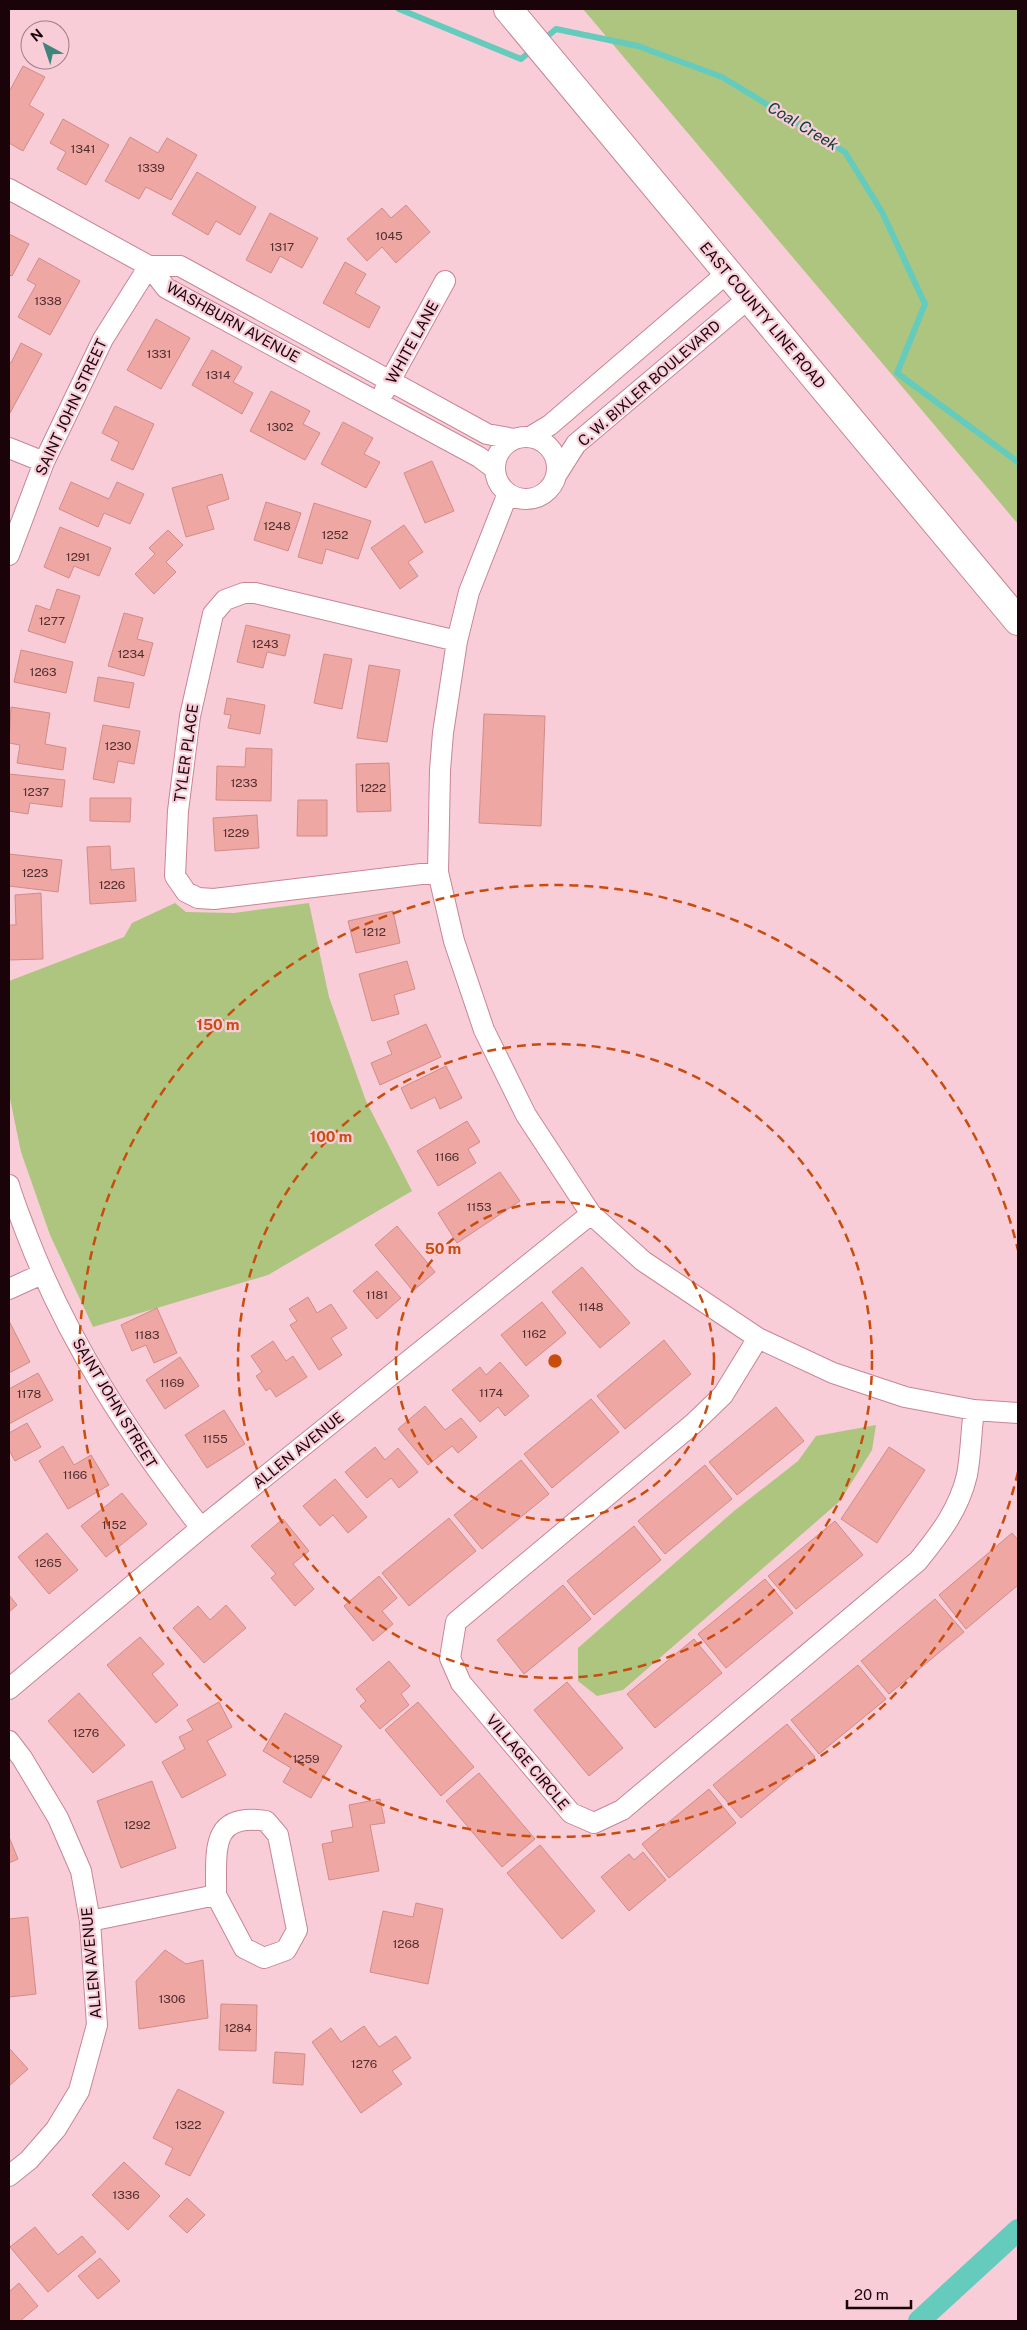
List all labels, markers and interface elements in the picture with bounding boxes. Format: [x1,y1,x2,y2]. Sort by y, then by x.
north arrow [20,20,70,70]
text: N [27,25,46,45]
water label: Coal Creek [764,98,842,155]
house number: 1341 [71,142,95,156]
house number: 1339 [137,161,165,175]
house number: 1045 [375,229,403,243]
street label: EAST COUNTY LINE ROAD [697,238,829,392]
house number: 1317 [270,240,294,254]
street label: WASHBURN AVENUE [163,278,303,366]
house number: 1338 [34,294,62,308]
street label: WHITE LANE [382,298,442,386]
street label: C. W. BIXLER BOULEVARD [574,317,724,449]
street label: SAINT JOHN STREET [32,336,110,478]
house number: 1331 [147,347,171,361]
house number: 1314 [206,368,231,382]
house number: 1302 [267,420,293,434]
house number: 1248 [263,519,291,533]
house number: 1252 [322,528,348,542]
house number: 1291 [66,550,90,564]
house number: 1277 [39,614,65,628]
house number: 1243 [251,637,279,651]
house number: 1234 [117,647,145,661]
house number: 1263 [30,665,57,679]
street label: TYLER PLACE [171,703,201,803]
house number: 1230 [105,739,131,753]
house number: 1233 [230,776,258,790]
house number: 1222 [360,781,386,795]
house number: 1237 [23,785,49,799]
house number: 1229 [223,826,249,840]
house number: 1223 [22,866,48,880]
house number: 1226 [99,878,125,892]
house number: 1212 [362,925,386,939]
text: 150 m [196,1016,240,1033]
text: 100 m [310,1128,352,1145]
house number: 1166 [435,1150,459,1164]
house number: 1153 [466,1200,492,1214]
text: 50 m [425,1240,461,1257]
house number: 1181 [366,1288,388,1302]
house number: 1148 [578,1300,604,1314]
house number: 1162 [522,1327,546,1341]
house number: 1183 [134,1328,160,1342]
street label: SAINT JOHN STREET [69,1335,161,1471]
centre of rings [546,1352,564,1370]
house number: 1169 [160,1376,184,1390]
house number: 1174 [479,1386,504,1400]
house number: 1178 [17,1387,41,1401]
street label: ALLEN AVENUE [249,1408,347,1492]
house number: 1155 [202,1432,228,1446]
house number: 1166 [63,1468,87,1482]
house number: 1152 [102,1518,126,1532]
house number: 1265 [34,1556,62,1570]
street label: VILLAGE CIRCLE [483,1711,573,1813]
house number: 1276 [73,1726,99,1740]
house number: 1259 [292,1752,320,1766]
house number: 1292 [124,1818,150,1832]
street label: ALLEN AVENUE [78,1907,104,2019]
house number: 1268 [392,1937,420,1951]
house number: 1306 [158,1992,186,2006]
house number: 1284 [224,2021,252,2035]
house number: 1276 [351,2057,377,2071]
house number: 1322 [175,2118,201,2132]
house number: 1336 [112,2188,140,2202]
scale bar [847,2278,911,2310]
text: 20 m [854,2286,889,2303]

